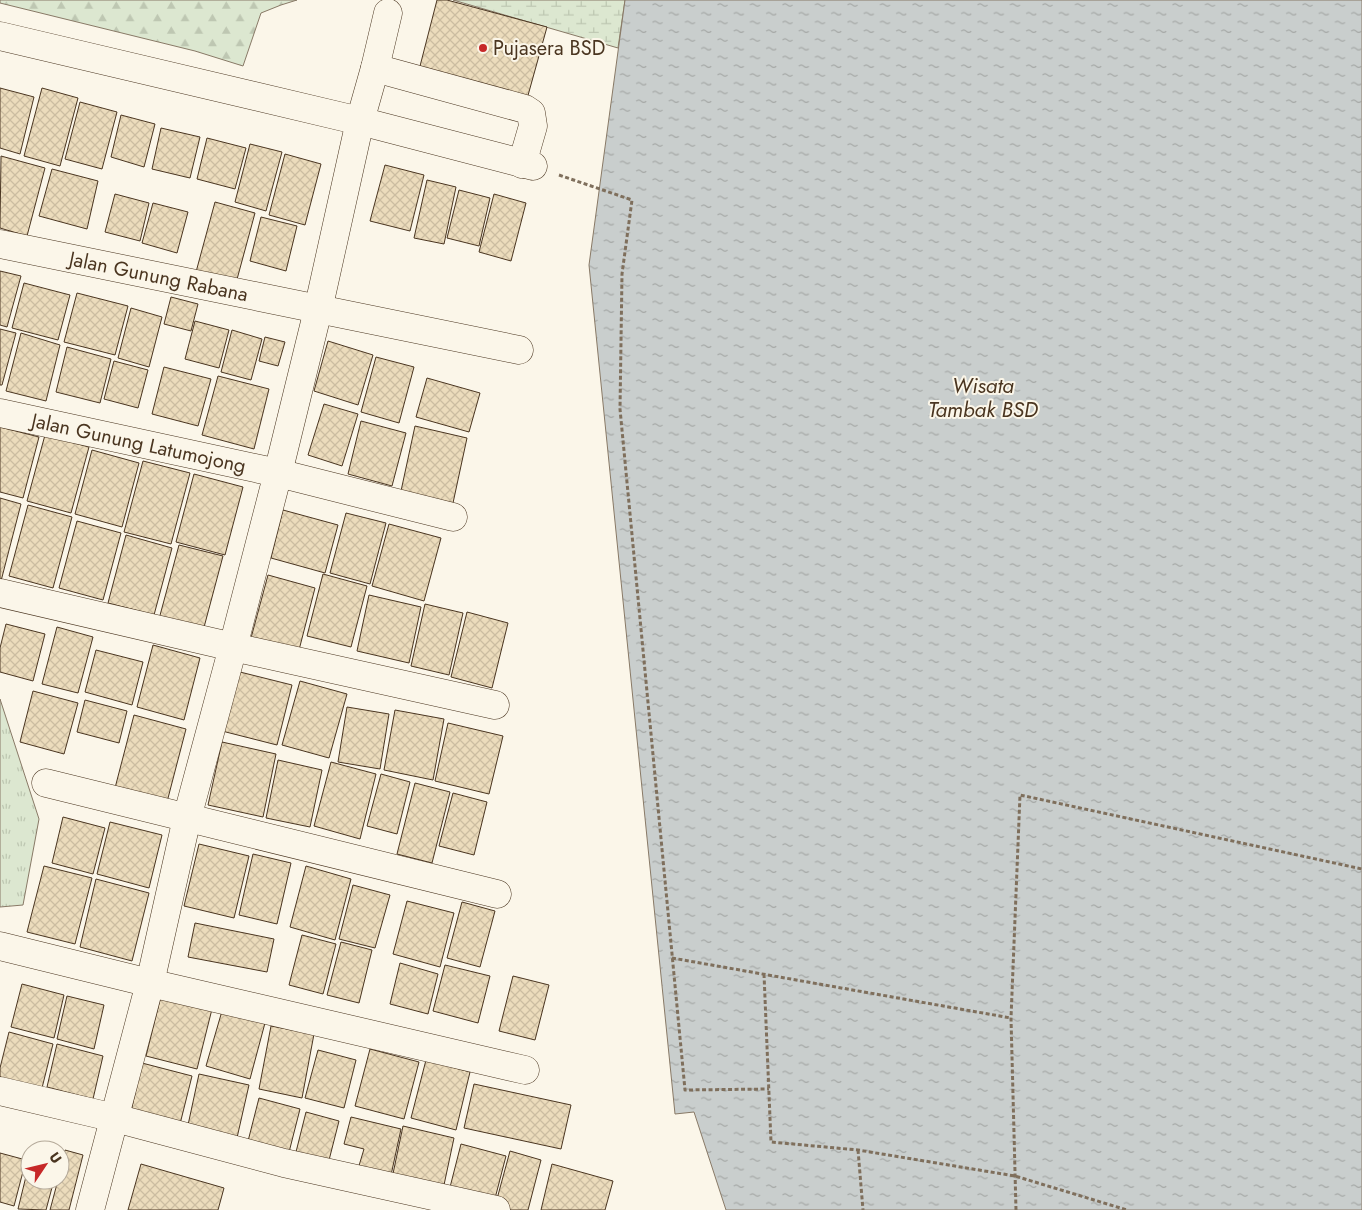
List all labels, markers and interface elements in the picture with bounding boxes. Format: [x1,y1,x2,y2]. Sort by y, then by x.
place label: Pujasera BSD [493,34,605,63]
marker: Pujasera BSD [477,42,489,54]
street label: Jalan Gunung Rabana [64,243,251,309]
water label: Wisata Tambak BSD [928,371,1038,425]
street label: Jalan Gunung Latumojong [26,405,249,480]
north arrow [20,1140,70,1190]
text: U [45,1148,67,1167]

